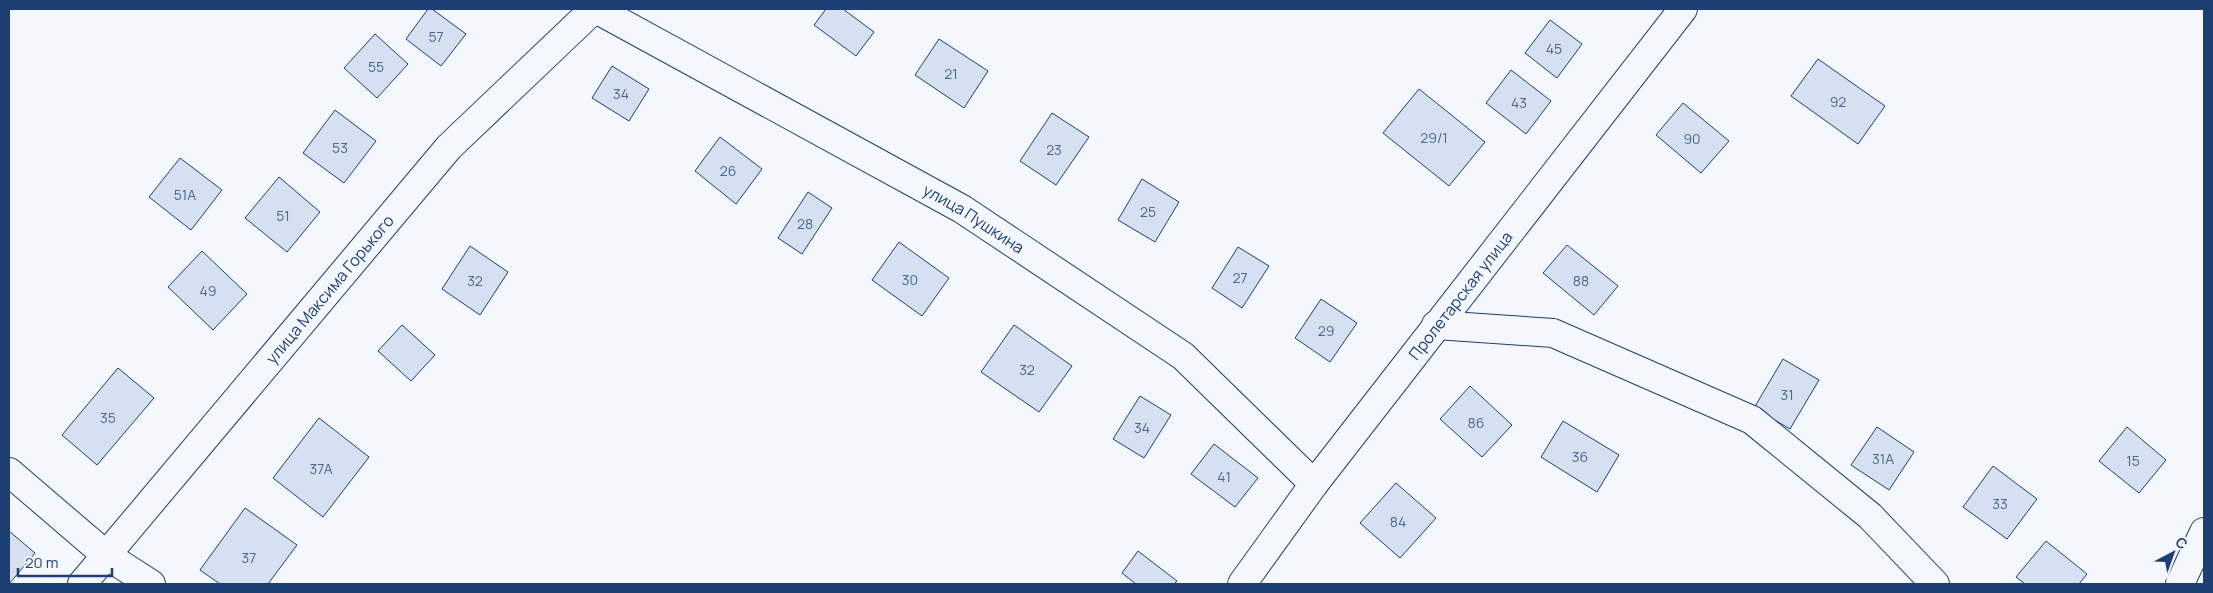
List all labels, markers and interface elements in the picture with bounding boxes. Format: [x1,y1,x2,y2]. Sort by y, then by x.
house number: 57 [428,27,444,46]
house number: 45 [1546,39,1562,58]
house number: 55 [368,57,384,76]
house number: 21 [944,64,958,83]
house number: 34 [613,84,629,103]
house number: 92 [1830,92,1846,111]
house number: 43 [1511,93,1527,112]
house number: 29/1 [1420,128,1448,147]
house number: 90 [1683,129,1701,148]
house number: 53 [332,138,348,157]
house number: 23 [1046,140,1062,159]
house number: 26 [720,161,736,180]
street label: улица Пушкина [919,179,1029,258]
house number: 51А [174,185,196,204]
house number: 25 [1140,202,1156,221]
house number: 51 [276,206,290,225]
street label: улица Максима Горького [261,210,399,368]
house number: 28 [797,214,813,233]
street label: Пролетарская улица [1403,226,1518,364]
house number: 27 [1232,268,1248,287]
house number: 30 [902,270,918,289]
house number: 32 [467,271,483,290]
house number: 88 [1573,271,1589,290]
house number: 49 [200,281,216,300]
house number: 29 [1318,321,1334,340]
house number: 32 [1019,360,1035,379]
house number: 31 [1780,385,1794,404]
house number: 35 [100,408,116,427]
house number: 86 [1468,413,1484,432]
house number: 34 [1134,418,1150,437]
house number: 36 [1572,447,1588,466]
house number: 31А [1872,449,1894,468]
house number: 15 [2126,451,2140,470]
house number: 37А [309,459,333,478]
house number: 41 [1217,467,1231,486]
house number: 33 [1992,494,2008,513]
house number: 84 [1390,512,1406,531]
north arrow [2148,528,2198,578]
text: С [2172,532,2192,553]
scale bar [18,546,111,578]
house number: 37 [242,548,256,567]
text: 20 m [25,552,58,573]

